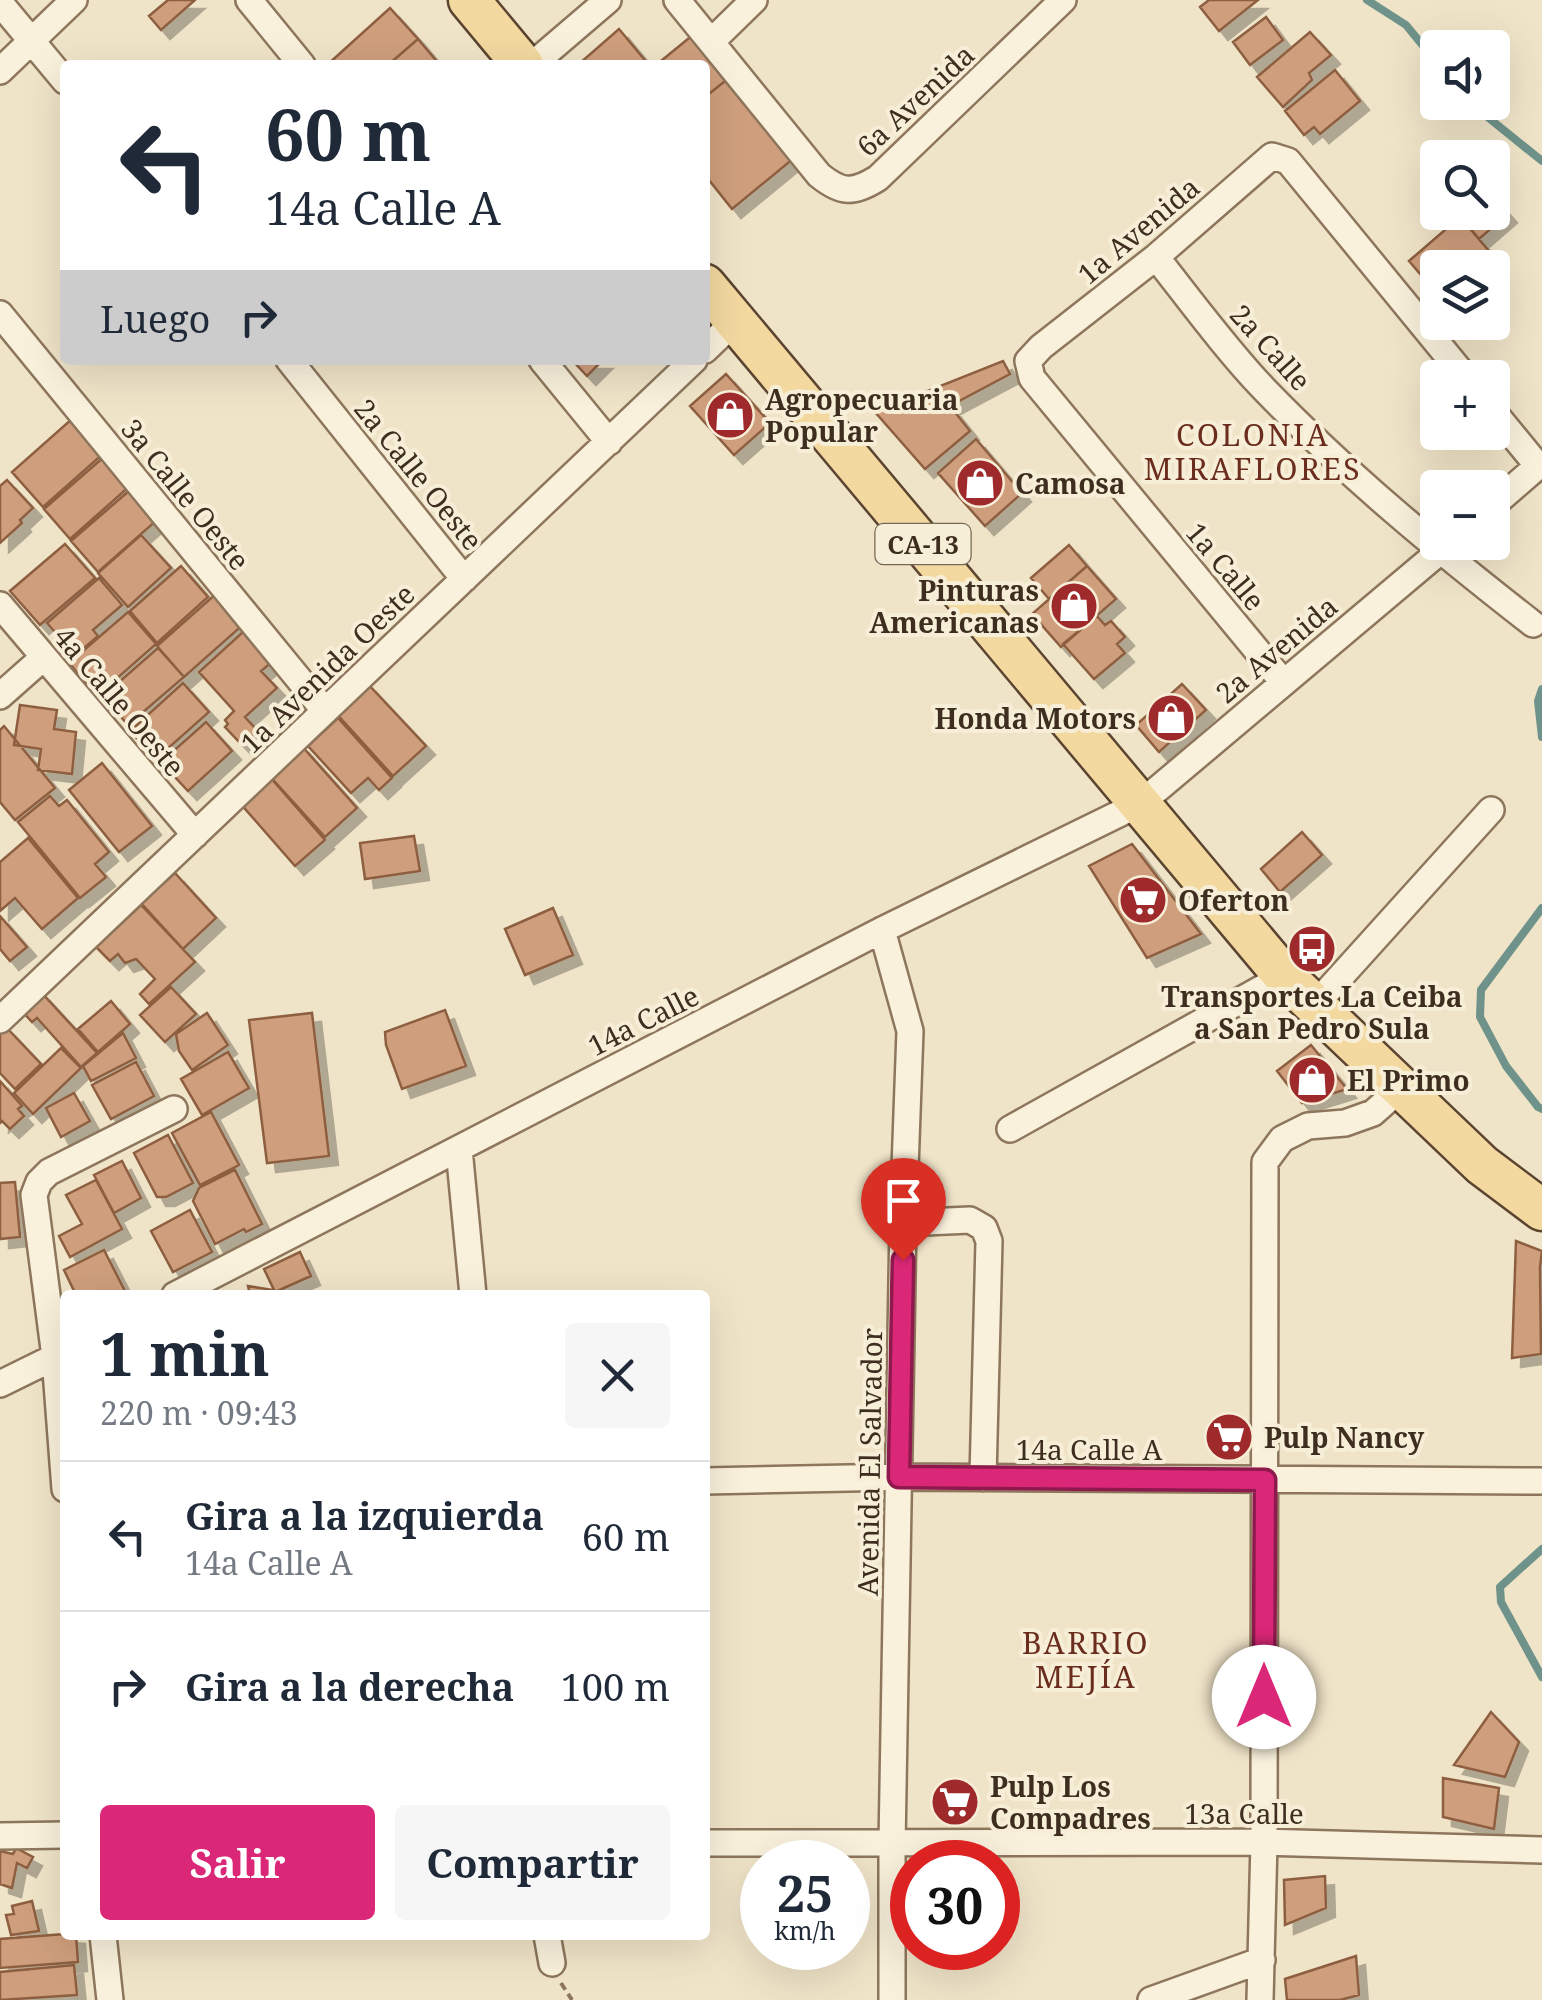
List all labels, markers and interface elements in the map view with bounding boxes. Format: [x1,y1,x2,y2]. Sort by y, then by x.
map controls [1420,30,1510,560]
button: sound [1420,30,1510,120]
street label: 6a Avenida [848,36,982,164]
text: 60 m [265,86,431,182]
icon: left [100,100,230,230]
button: search [1420,140,1510,230]
street label: 1a Avenida [1069,168,1207,292]
text: 14a Calle A [265,177,501,238]
button: layers [1420,250,1510,340]
icon: right [231,290,286,345]
text: Luego [100,292,211,344]
street label: 2a Calle [1222,296,1320,398]
button: + [1420,360,1510,450]
place label: Agropecuaria Popular [765,380,959,450]
shop icon: Agropecuaria Popular [704,389,756,441]
street label: 2a Calle Oeste [346,390,492,558]
street label: 3a Calle Oeste [113,410,259,578]
district label: COLONIA MIRAFLORES [1144,414,1362,489]
shop icon: Camosa [954,457,1006,509]
place label: Camosa [1015,464,1126,502]
button: − [1420,470,1510,560]
street label: 1a Calle [1178,514,1274,618]
road number: CA-13 [876,524,970,564]
place label: Pinturas Americanas [869,571,1039,641]
street label: 1a Avenida Oeste [232,575,422,761]
shop icon: Pinturas Americanas [1048,580,1100,632]
street label: 2a Avenida [1207,587,1345,711]
street label: 4a Calle Oeste [46,618,194,784]
shop icon: Honda Motors [1145,692,1197,744]
place label: Honda Motors [934,699,1136,737]
supermarket icon: Oferton [1117,874,1169,926]
place label: Oferton [1178,881,1289,919]
bus stop icon: Transportes La Ceiba a San Pedro Sula [1286,923,1338,975]
street label: 14a Calle [581,976,705,1064]
place label: Transportes La Ceiba a San Pedro Sula [1161,977,1463,1047]
shop icon: El Primo [1286,1054,1338,1106]
place label: El Primo [1347,1061,1470,1099]
pin [861,1158,946,1261]
icon: arrive [876,1173,931,1228]
text: 1 min [100,1312,270,1394]
button: close [565,1323,670,1428]
street label: Avenida El Salvador [848,1328,890,1596]
text: 220 m · 09:43 [100,1391,298,1434]
supermarket icon: Pulp Nancy [1203,1411,1255,1463]
place label: Pulp Nancy [1264,1418,1425,1456]
street label: 14a Calle A [1016,1430,1163,1468]
text: Gira a la izquierda [185,1489,544,1541]
icon: left [100,1509,155,1564]
text: 60 m [582,1510,670,1562]
text: 14a Calle A [185,1541,353,1584]
district label: BARRIO MEJÍA [1022,1622,1150,1697]
position arrow [1212,1645,1316,1749]
icon: right [100,1659,155,1714]
text: Gira a la derecha [185,1660,514,1712]
text: 100 m [560,1660,670,1712]
place label: Pulp Los Compadres [990,1767,1151,1837]
supermarket icon: Pulp Los Compadres [929,1776,981,1828]
street label: 13a Calle [1184,1794,1304,1832]
button: Salir [100,1805,375,1920]
button: Compartir [395,1805,670,1920]
speed limit sign: 30 [890,1840,1020,1970]
text: 25 [777,1859,833,1927]
text: km/h [774,1913,836,1947]

